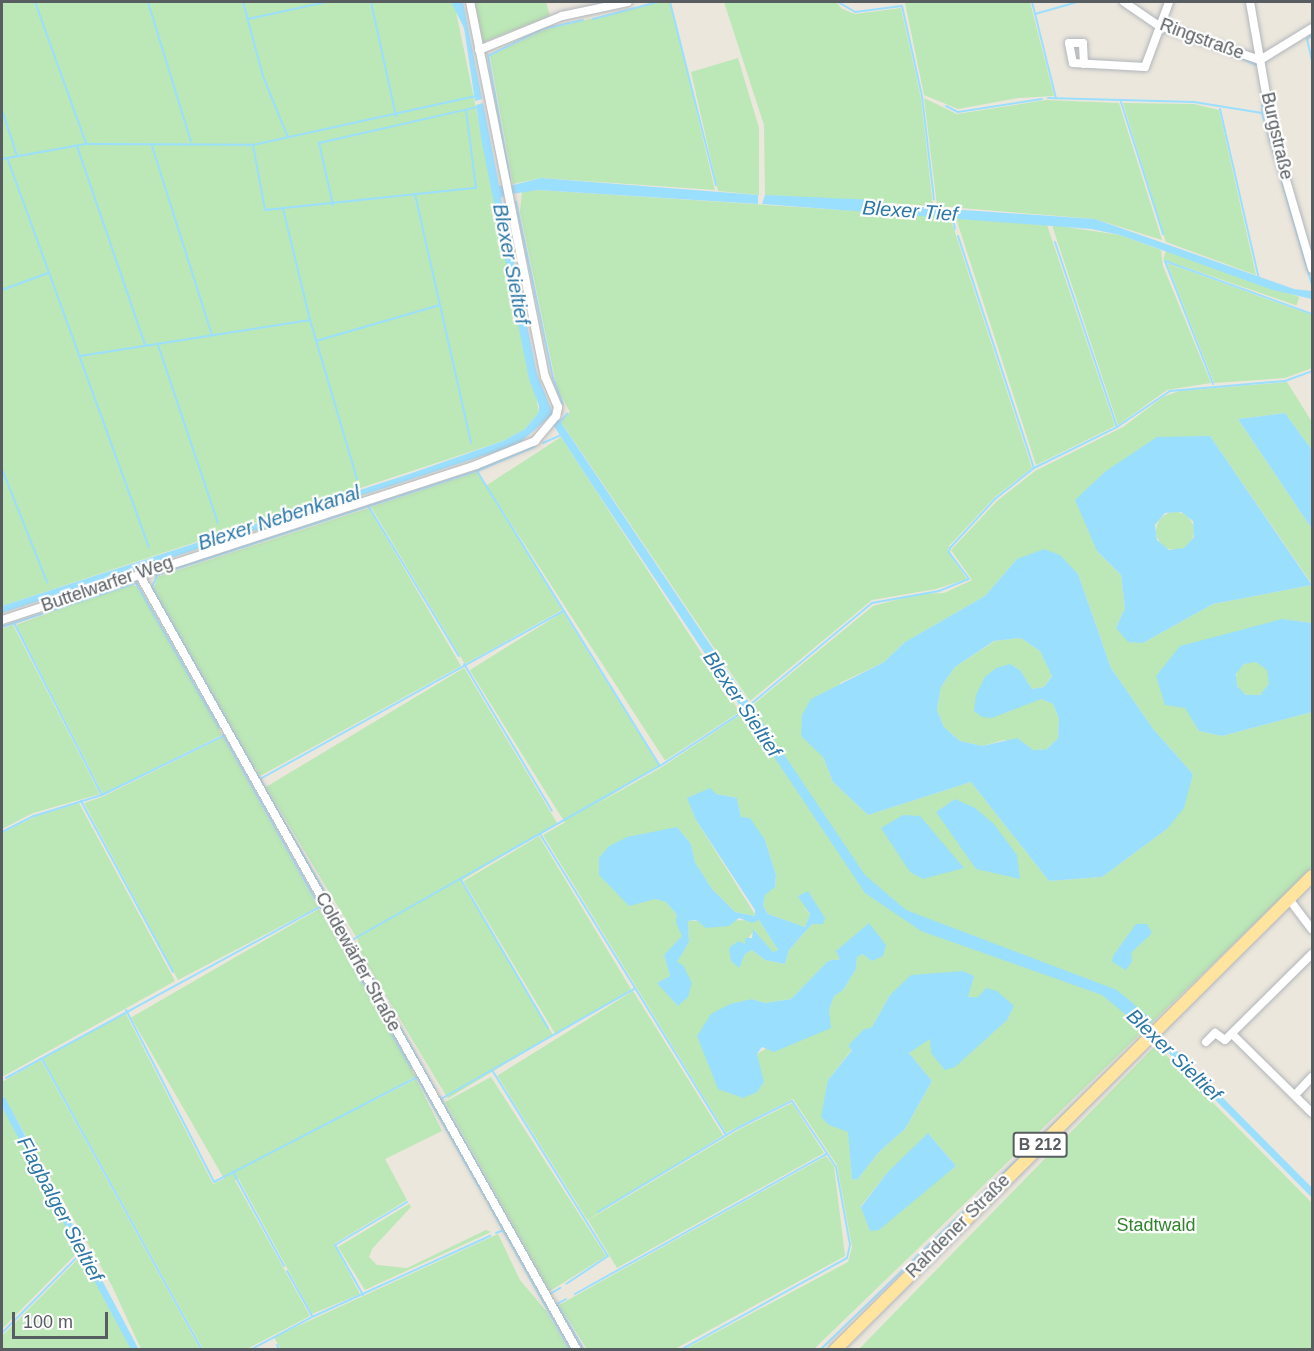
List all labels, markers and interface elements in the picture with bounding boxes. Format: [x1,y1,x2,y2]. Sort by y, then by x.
street label: Ringstraße [1157,14,1247,64]
street label: Burgstraße [1256,90,1298,182]
water label: Blexer Tief [862,196,958,226]
water label: Blexer Sieltief [488,202,534,326]
water label: Blexer Nebenkanal [195,480,363,556]
street label: Buttelwarfer Weg [38,551,176,617]
water label: Blexer Sieltief [698,647,786,761]
street label: Coldewärfer Straße [311,889,405,1035]
water label: Blexer Sieltief [1122,1004,1226,1106]
road number: B 212 [1012,1132,1068,1158]
water label: Flagbalger Sieltief [12,1133,108,1285]
street label: Rahdener Straße [902,1170,1014,1282]
park label: Stadtwald [1116,1214,1196,1236]
scale bar [15,1300,111,1338]
text: 100 m [23,1312,73,1332]

